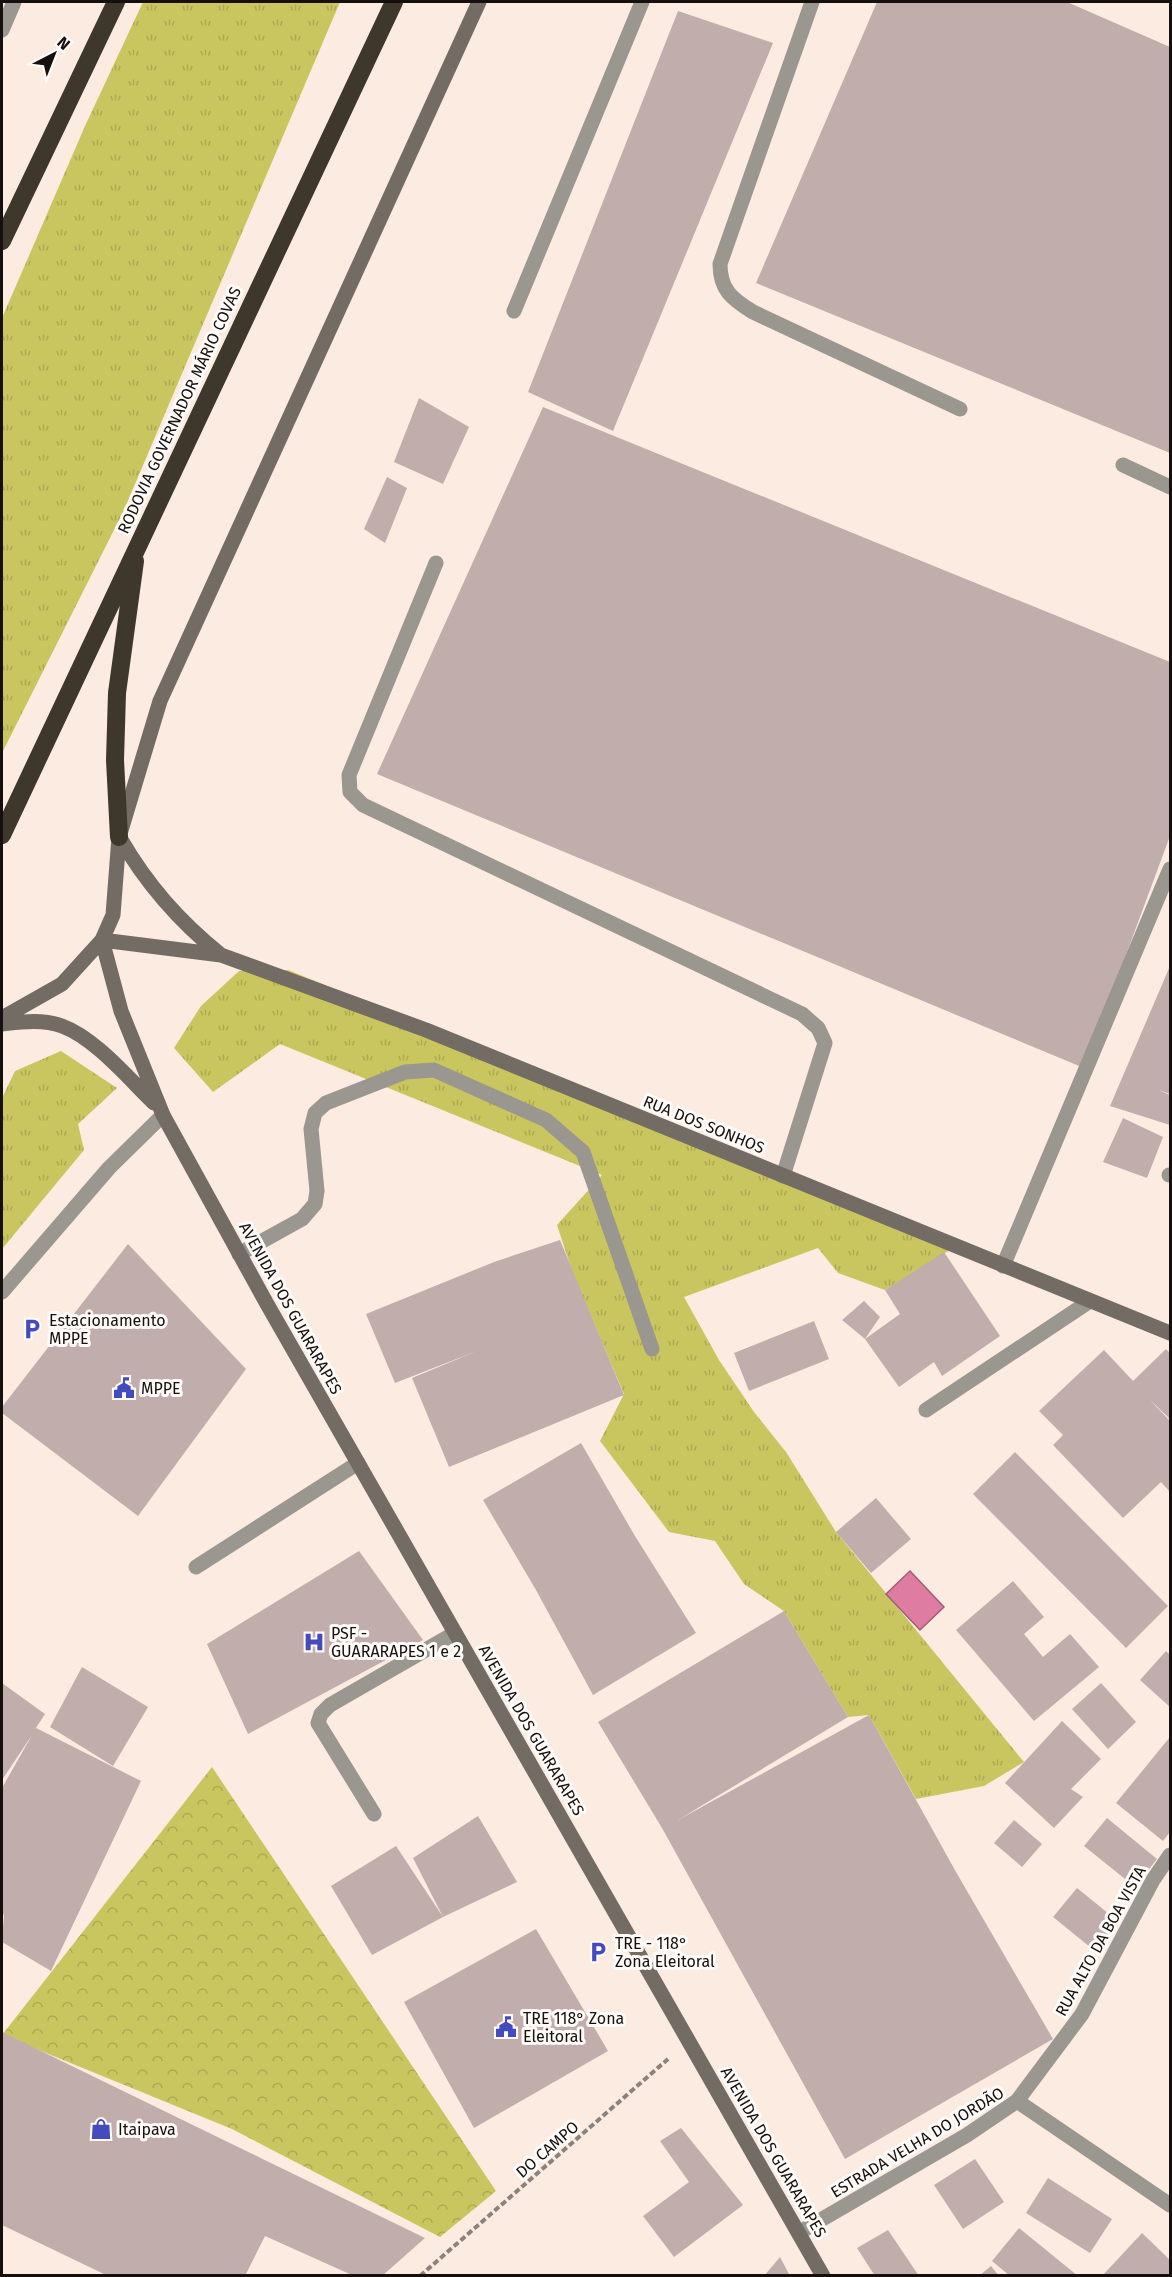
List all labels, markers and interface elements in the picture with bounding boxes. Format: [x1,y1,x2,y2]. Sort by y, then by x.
north arrow [24,24,84,84]
text: N [53,33,74,54]
street label: RODOVIA GOVERNADOR MÁRIO COVAS [113,283,245,537]
street label: RUA DOS SONHOS [640,1091,767,1158]
street label: AVENIDA DOS GUARARAPES [235,1219,346,1398]
place label: Estacionamento MPPE [49,1311,166,1348]
parking icon: Estacionamento MPPE [20,1317,44,1341]
public building icon: MPPE [112,1376,136,1400]
place label: MPPE [141,1379,181,1398]
place label: PSF - GUARARAPES 1 e 2 [331,1624,461,1661]
hospital icon: PSF - GUARARAPES 1 e 2 [302,1630,326,1654]
street label: AVENIDA DOS GUARARAPES [475,1642,588,1819]
street label: RUA ALTO DA BOA VISTA [1051,1862,1150,2020]
place label: TRE - 118° Zona Eleitoral [615,1934,715,1971]
parking icon: TRE - 118° Zona Eleitoral [586,1940,610,1964]
place label: TRE 118° Zona Eleitoral [523,2009,624,2046]
public building icon: TRE 118° Zona Eleitoral [494,2015,518,2039]
street label: AVENIDA DOS GUARARAPES [717,2064,830,2241]
street label: ESTRADA VELHA DO JORDÃO [827,2083,1007,2202]
shop icon: Itaipava [89,2117,113,2141]
street label: DO CAMPO [512,2117,582,2182]
place label: Itaipava [118,2120,176,2139]

